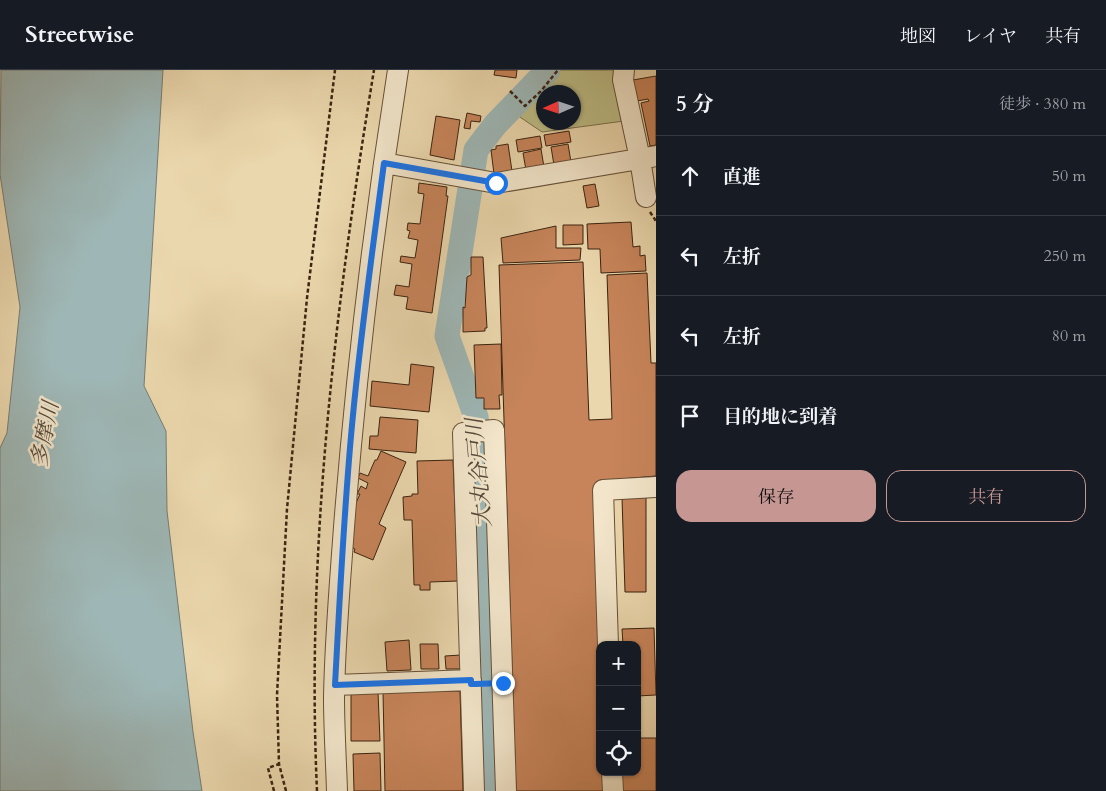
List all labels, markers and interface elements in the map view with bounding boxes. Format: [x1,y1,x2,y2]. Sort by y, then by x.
text: Streetwise [25,18,134,51]
text: 地図 [900,24,936,49]
text: レイヤ [964,24,1017,49]
text: 共有 [1045,24,1081,49]
north arrow [536,85,581,130]
text: 5 分 [676,90,713,119]
text: 徒歩 · 380 m [999,93,1086,115]
icon: ahead [676,162,704,190]
text: 直進 [723,164,761,190]
text: 50 m [1052,165,1086,187]
route start [485,172,508,195]
icon: left [676,242,704,270]
text: 左折 [723,244,761,270]
text: 250 m [1044,245,1086,267]
icon: left [676,322,704,350]
text: 左折 [723,324,761,350]
text: 80 m [1052,325,1086,347]
water label: 多摩川 [24,397,66,469]
icon: arrive [676,402,704,430]
text: 目的地に到着 [723,404,837,430]
water label: 大丸谷戸川 [459,415,499,529]
button: 保存 [676,470,876,522]
button: 共有 [886,470,1086,522]
map controls [596,641,641,776]
button: + [596,641,641,686]
route end [492,672,515,695]
button: − [596,686,641,731]
button: locate [596,731,641,776]

